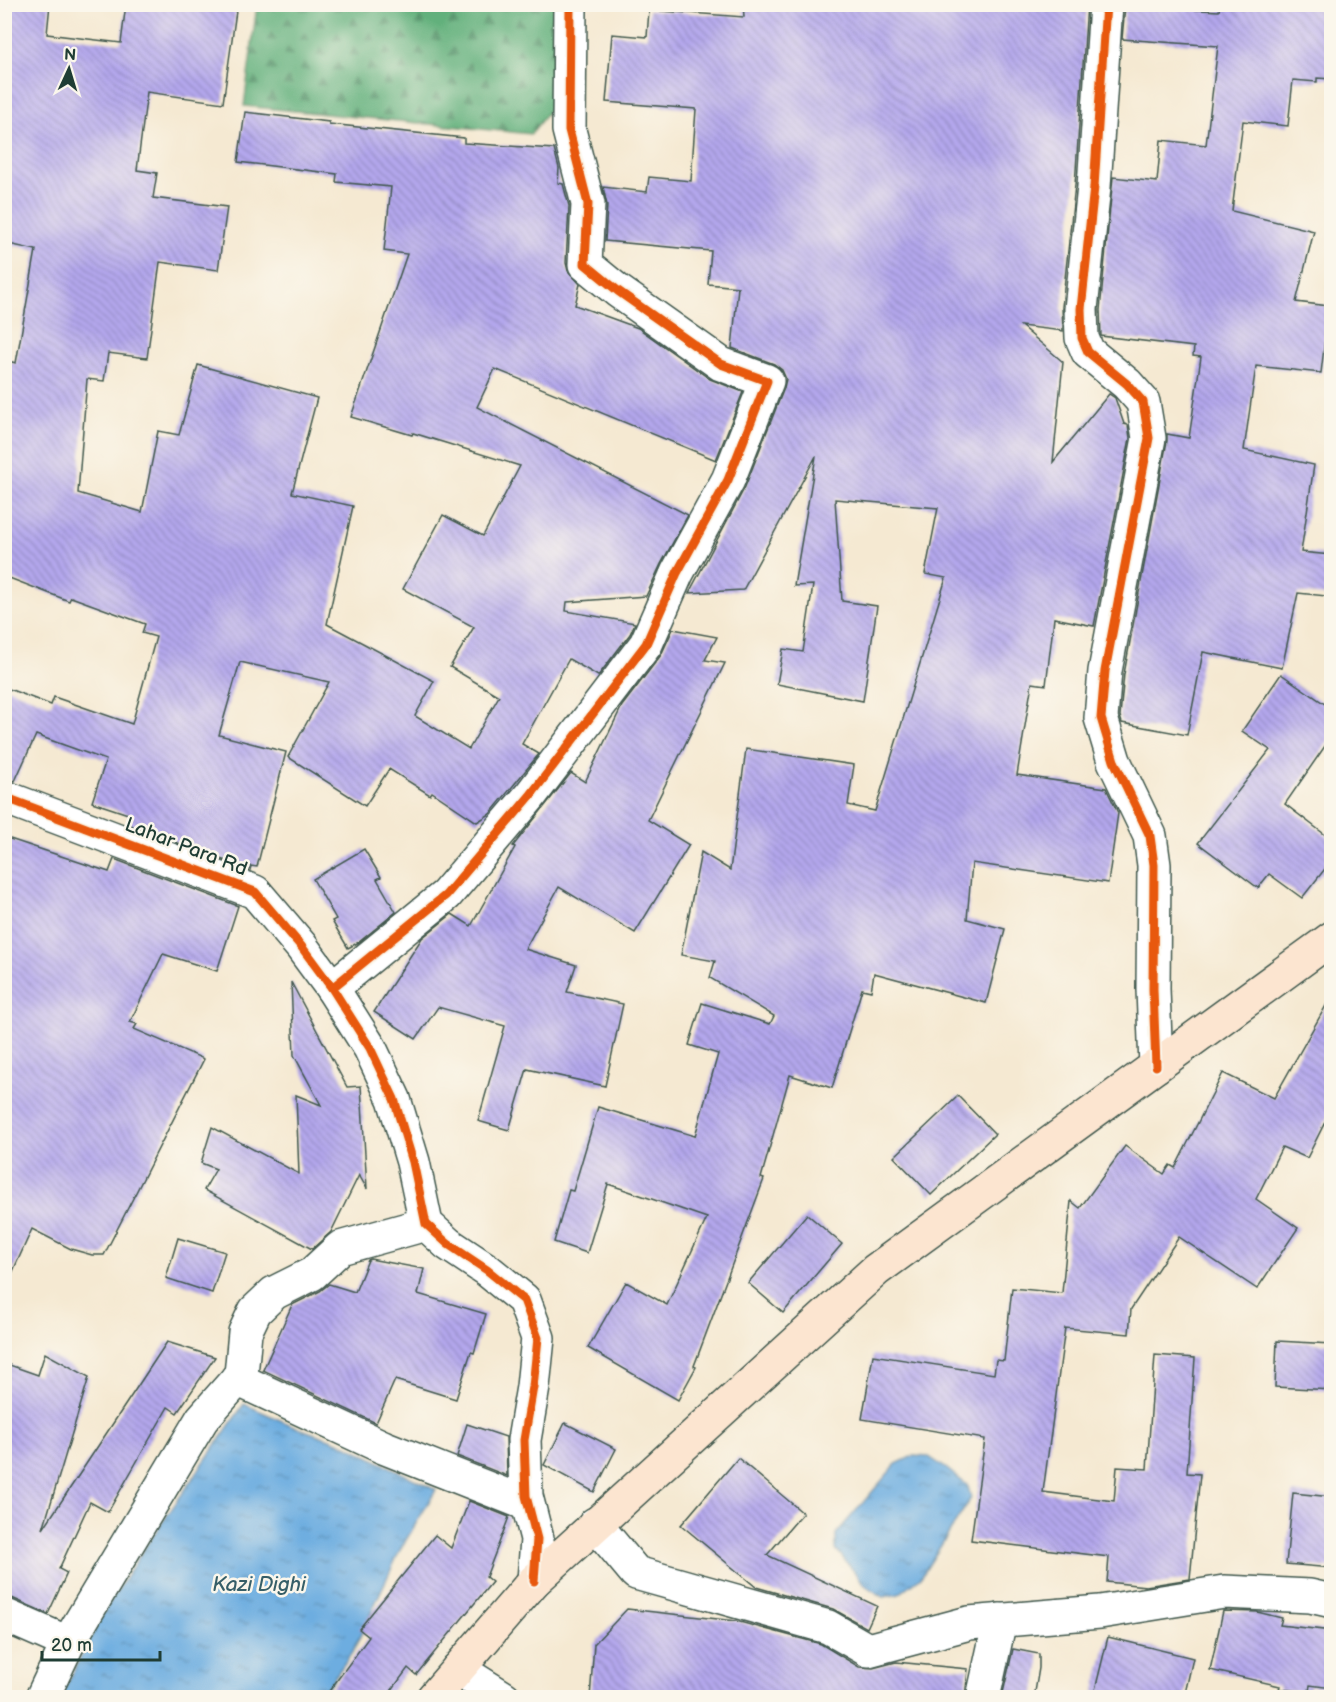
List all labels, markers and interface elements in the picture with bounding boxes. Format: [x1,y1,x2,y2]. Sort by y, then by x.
north arrow [39,39,99,99]
text: N [63,46,77,65]
street label: Lahar Para Rd [121,813,251,881]
water label: Kazi Dighi [212,1572,307,1597]
scale bar [42,1624,160,1662]
text: 20 m [51,1635,92,1656]

